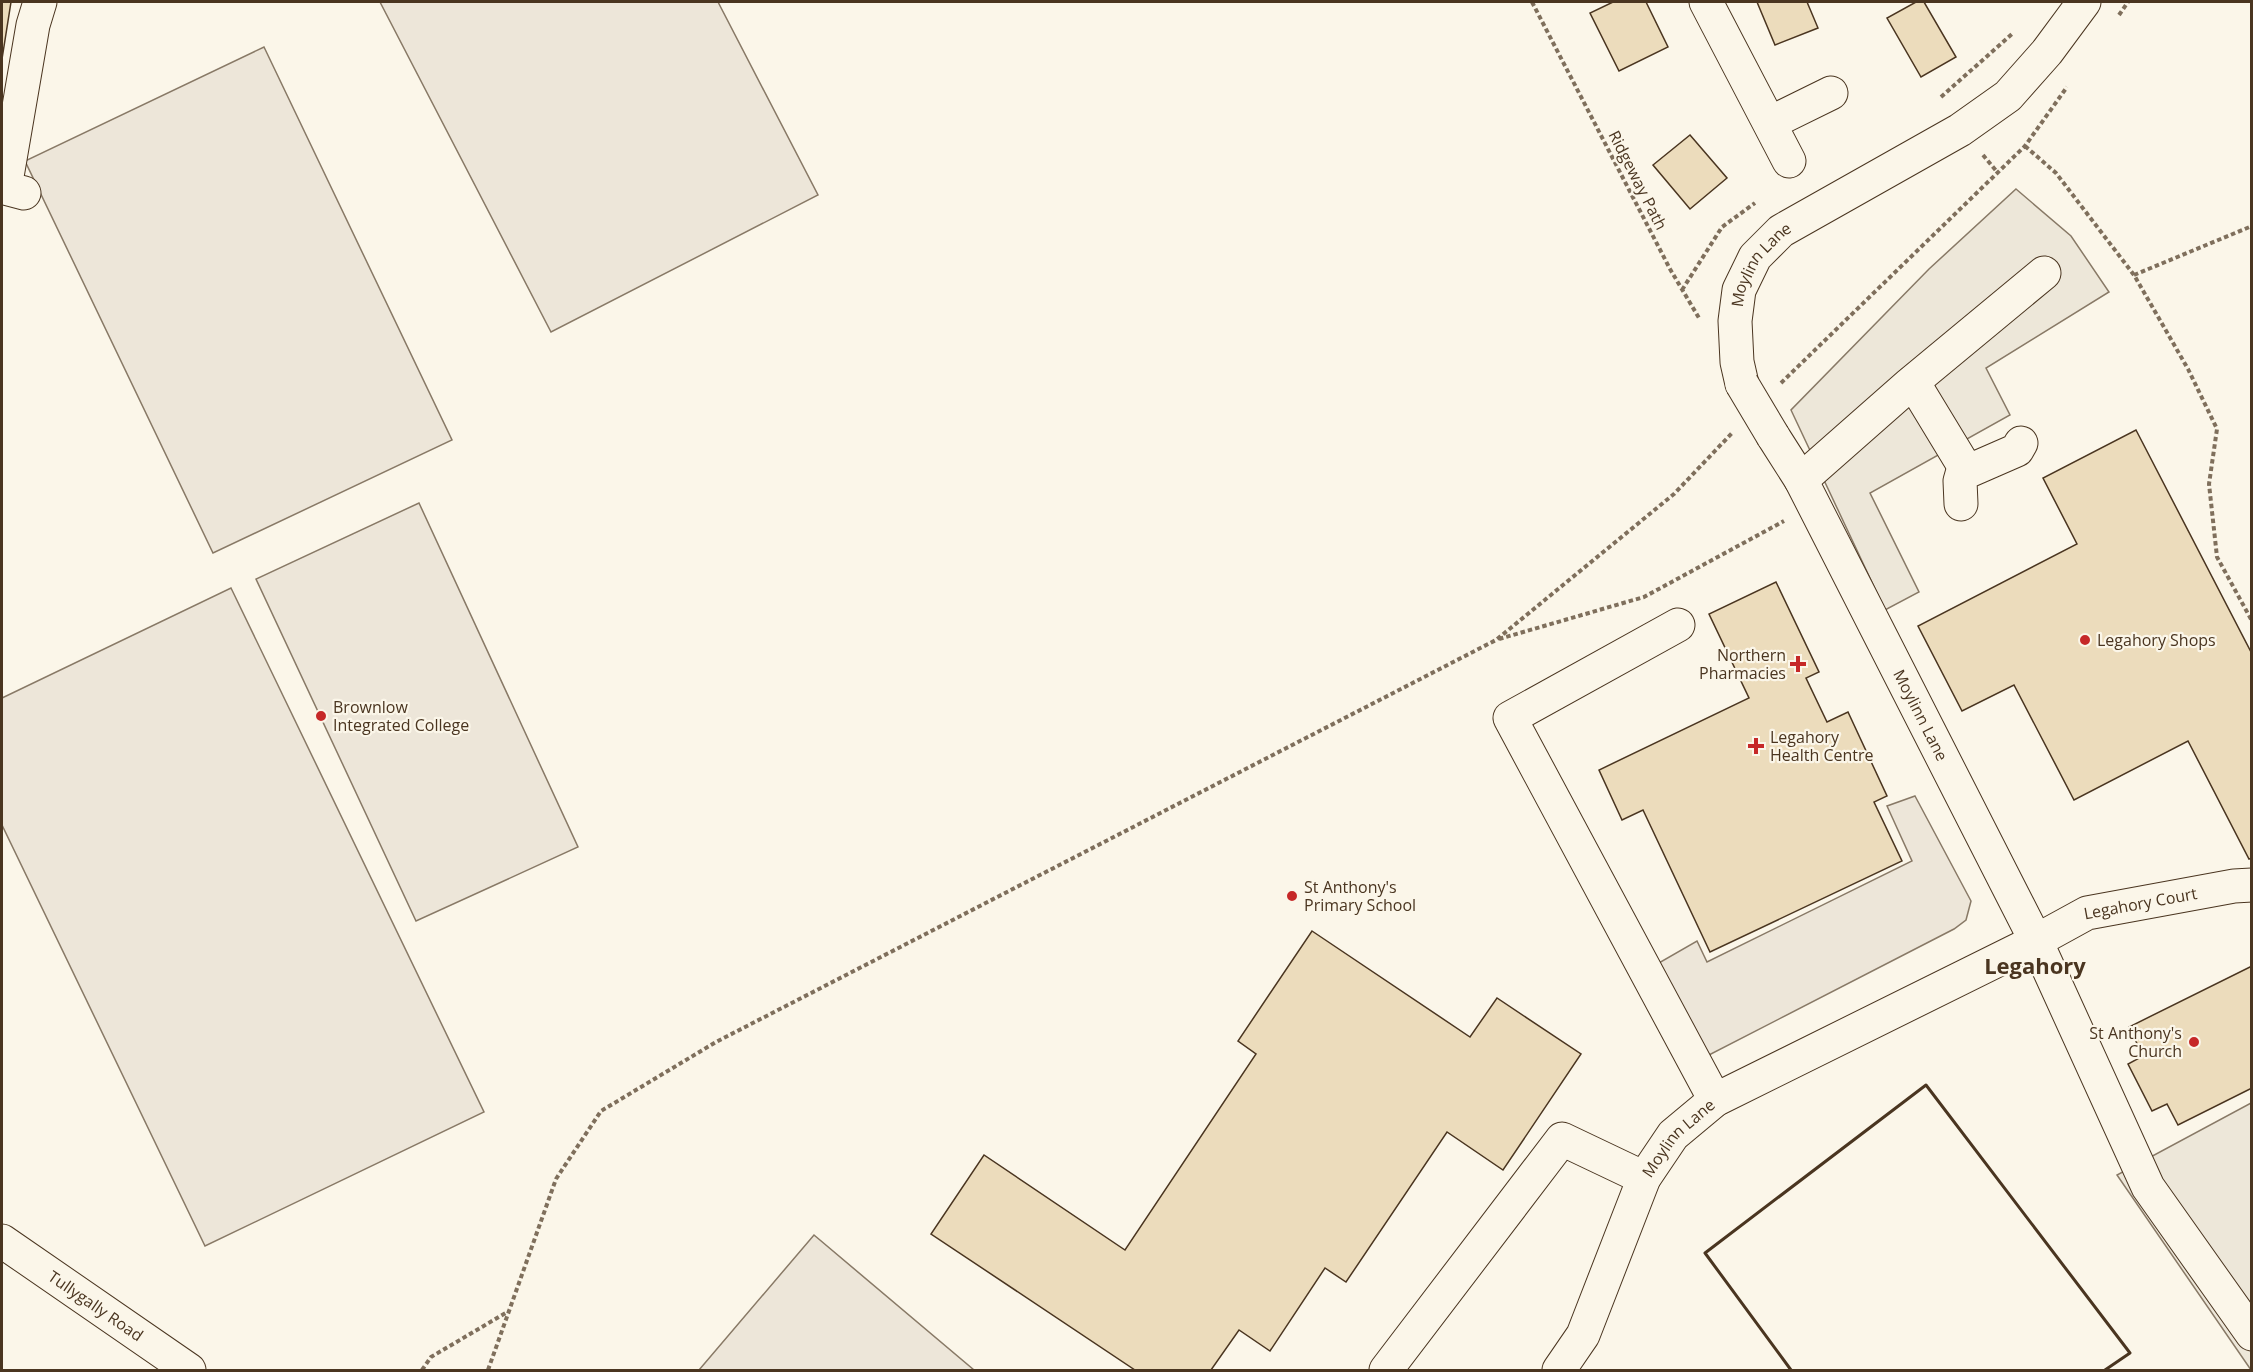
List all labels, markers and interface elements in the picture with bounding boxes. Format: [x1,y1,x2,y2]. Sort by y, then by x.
street label: Ridgeway Path [1603,127,1673,233]
street label: Moylinn Lane [1726,217,1795,308]
place label: Legahory Shops [2097,629,2216,651]
marker: Legahory Shops [2078,633,2092,647]
place label: Northern Pharmacies [1699,644,1786,684]
marker: Northern Pharmacies [1791,657,1805,671]
street label: Moylinn Lane [1888,666,1953,765]
place label: Brownlow Integrated College [333,696,469,736]
marker: Brownlow Integrated College [314,709,328,723]
place label: Legahory Health Centre [1770,726,1874,766]
marker: Legahory Health Centre [1747,737,1765,755]
place label: St Anthony's Primary School [1304,876,1416,916]
street label: Legahory Court [2082,882,2199,924]
marker: St Anthony's Primary School [1285,889,1299,903]
district label: Legahory [1984,950,2086,980]
place label: St Anthony's Church [2089,1022,2182,1062]
marker: St Anthony's Church [2187,1035,2201,1049]
street label: Moylinn Lane [1637,1094,1719,1182]
street label: Tullygally Road [44,1265,148,1346]

